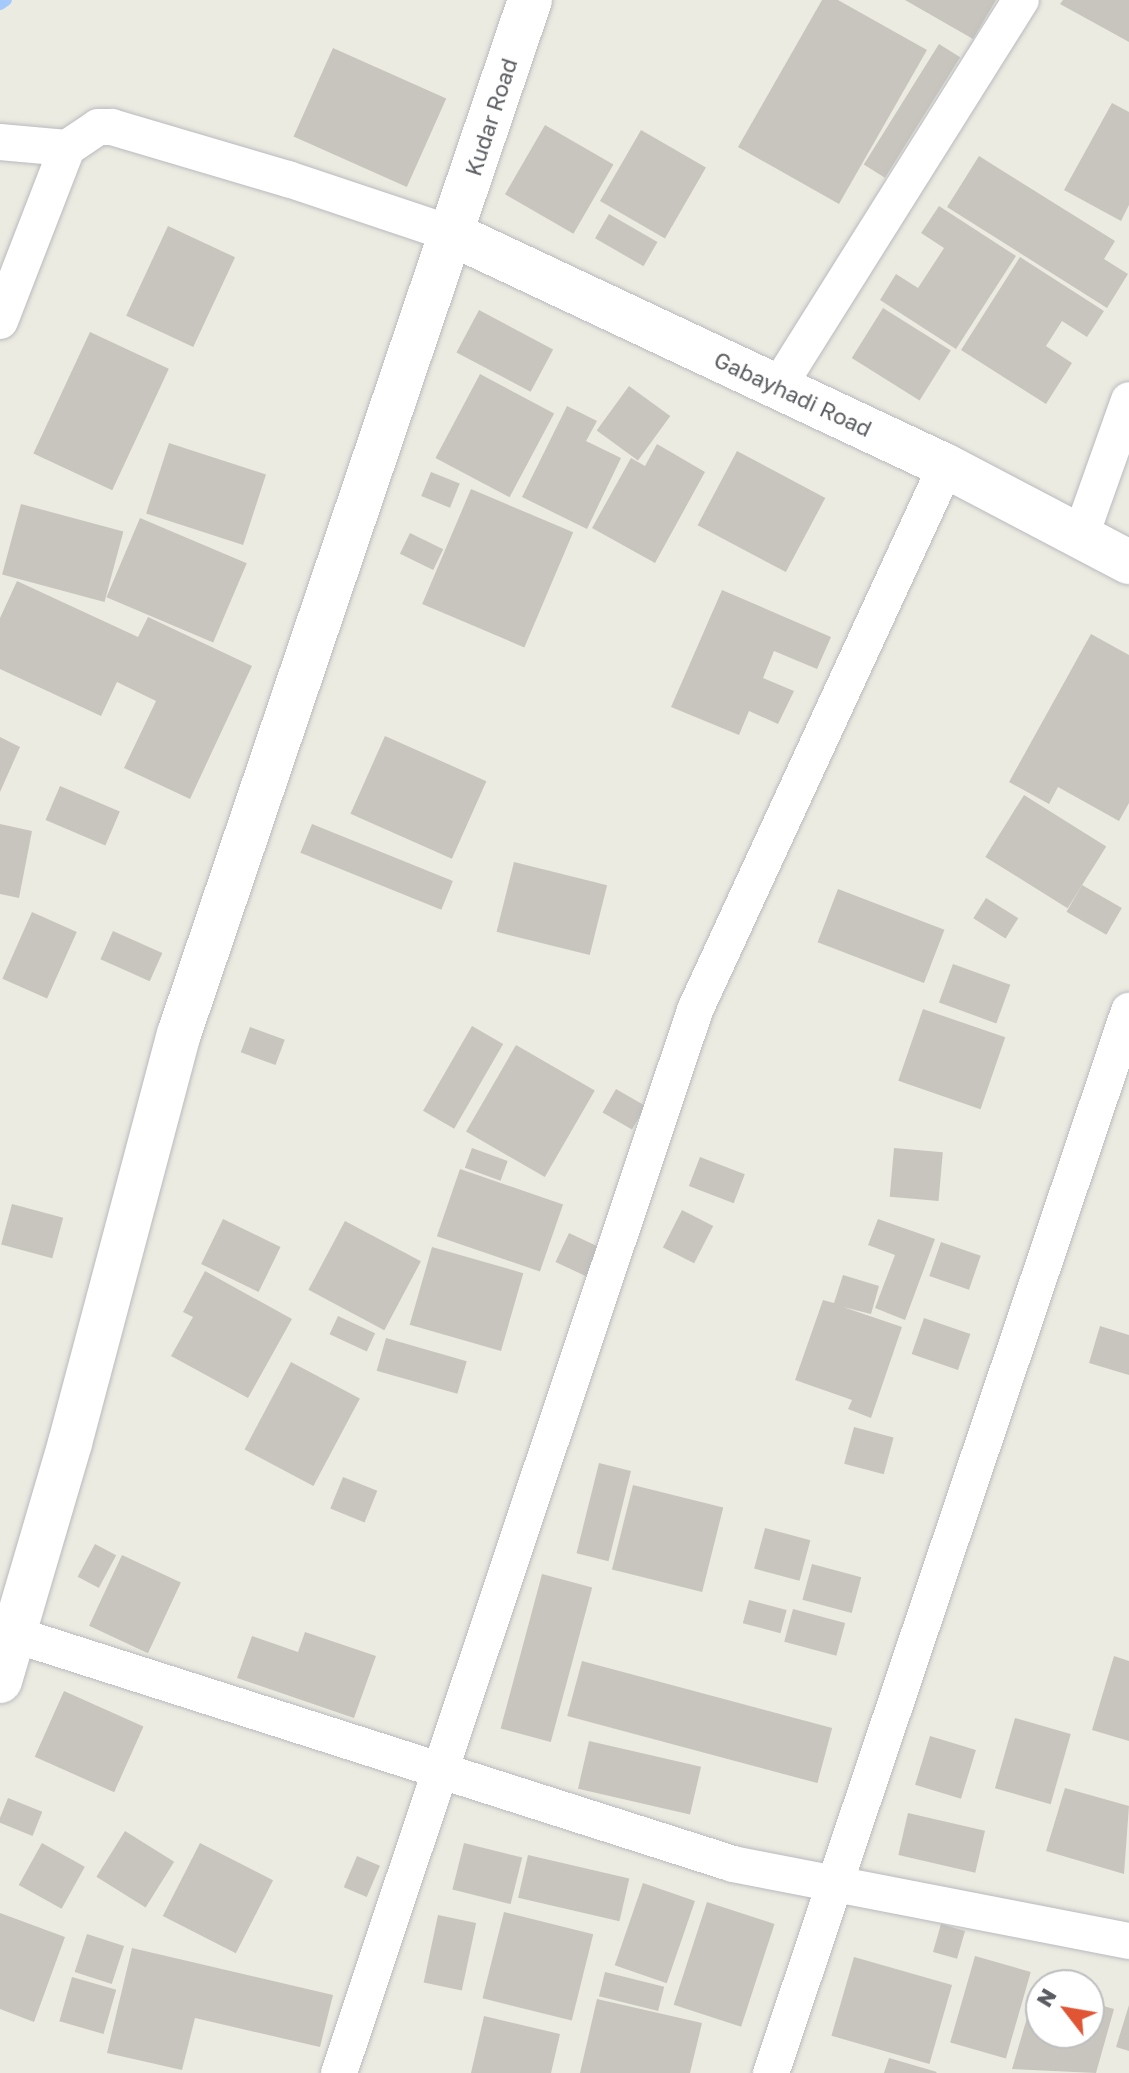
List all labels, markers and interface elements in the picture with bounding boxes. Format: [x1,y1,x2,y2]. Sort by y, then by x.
street label: Kudar Road [460,55,522,179]
street label: Gabayhadi Road [710,346,876,442]
north arrow [1025,1969,1105,2049]
text: N [1030,1983,1062,2012]

